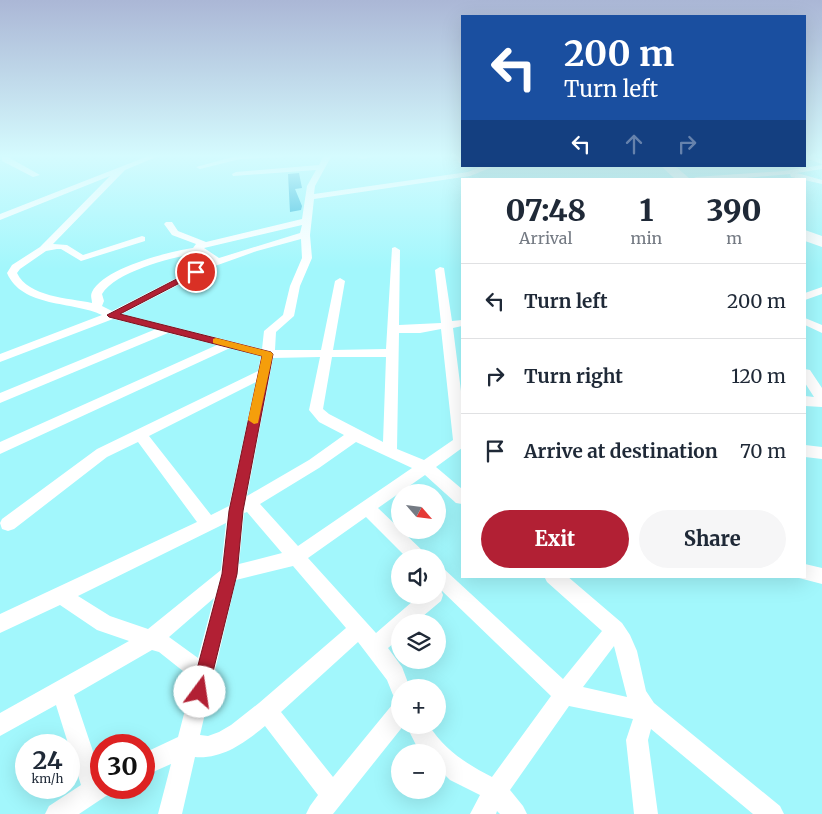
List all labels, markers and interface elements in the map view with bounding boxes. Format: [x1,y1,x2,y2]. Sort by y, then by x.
text: 200 m [564,32,674,76]
icon: left [481,35,546,100]
text: Turn left [564,75,658,103]
icon: left [567,130,595,158]
icon: ahead [620,130,648,158]
icon: right [673,130,701,158]
text: 07:48 [505,191,586,229]
text: 1 [639,191,653,229]
text: 390 [707,191,762,229]
text: Arrival [519,228,572,248]
text: min [631,228,662,248]
text: m [726,228,742,248]
pin [175,251,217,293]
icon: arrive [182,258,210,286]
icon: left [481,287,509,315]
text: Turn left [524,289,608,313]
text: 200 m [727,289,786,313]
icon: right [481,362,509,390]
text: Turn right [524,364,623,388]
text: 120 m [731,364,786,388]
icon: arrive [481,437,509,465]
text: Arrive at destination [524,439,718,463]
text: 70 m [740,439,786,463]
north arrow [391,484,446,539]
map controls [391,484,446,799]
button: Exit [481,510,629,568]
button: Share [639,510,786,568]
button: sound [391,549,446,604]
button: layers [391,614,446,669]
position arrow [173,665,225,717]
button: + [391,679,446,734]
speed limit sign: 30 [90,734,155,799]
text: 24 [32,744,63,776]
button: − [391,744,446,799]
text: km/h [32,771,63,786]

